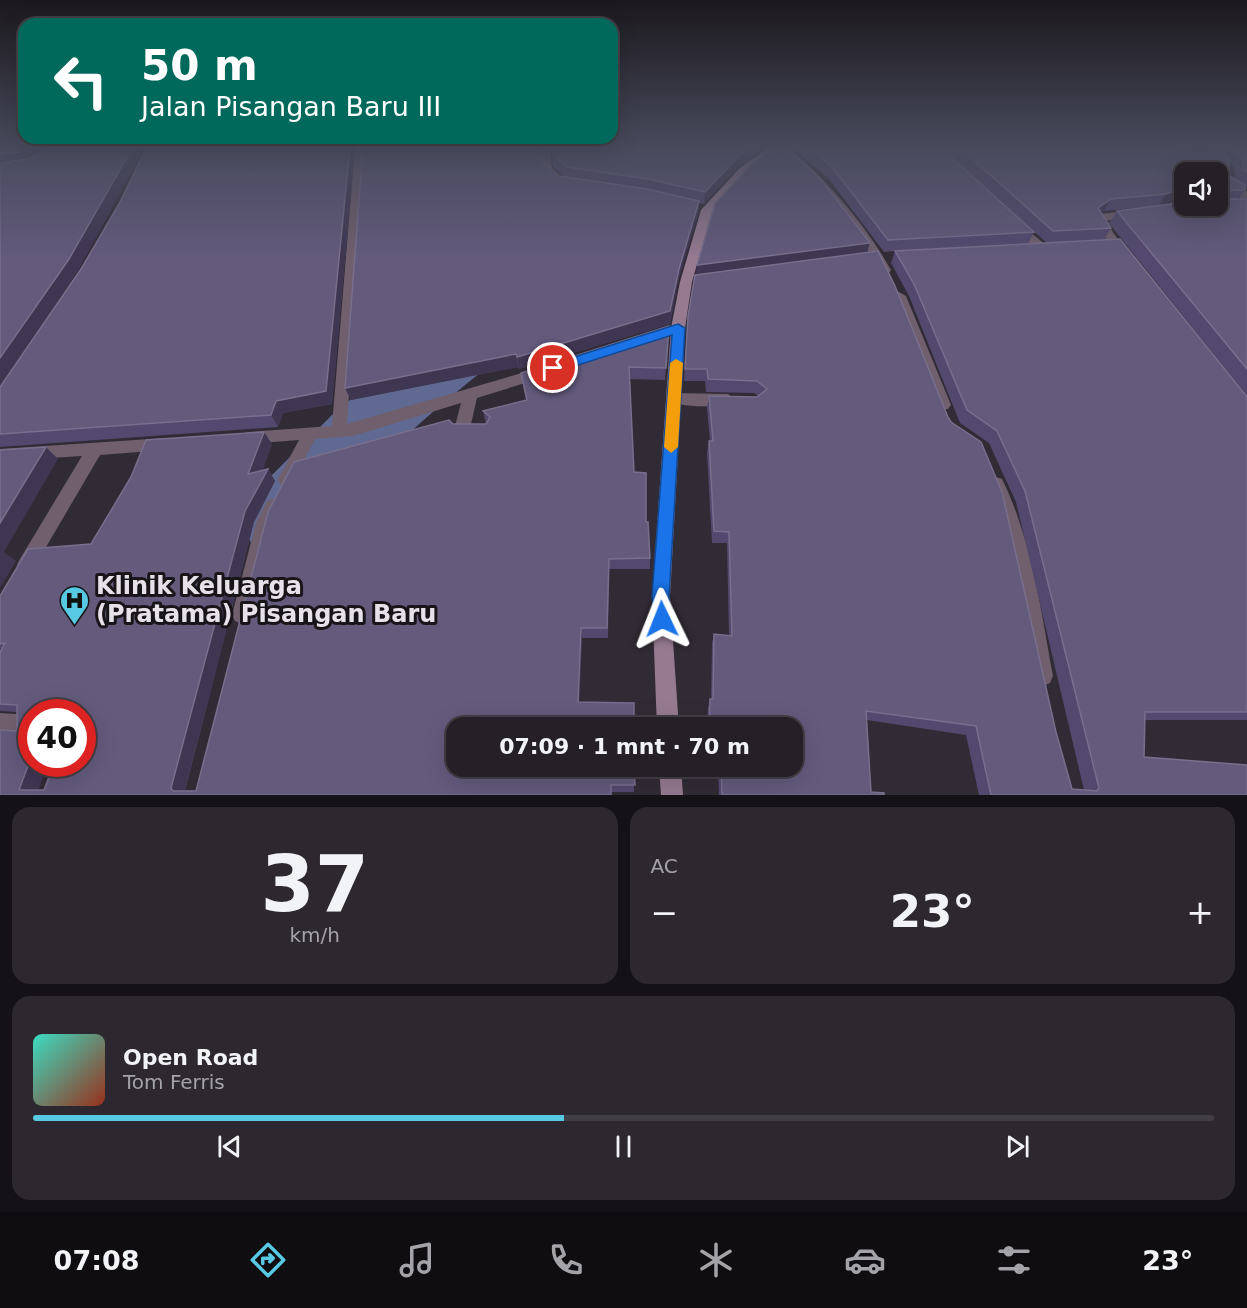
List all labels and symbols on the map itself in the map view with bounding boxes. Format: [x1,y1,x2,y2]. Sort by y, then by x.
pin [527,342,578,393]
place label: Klinik Keluarga (Pratama) Pisangan Baru [96,572,436,628]
hospital icon: Klinik Keluarga (Pratama) Pisangan Baru [59,584,91,626]
position arrow [630,587,694,651]
speed limit sign: 40 [18,699,96,777]

